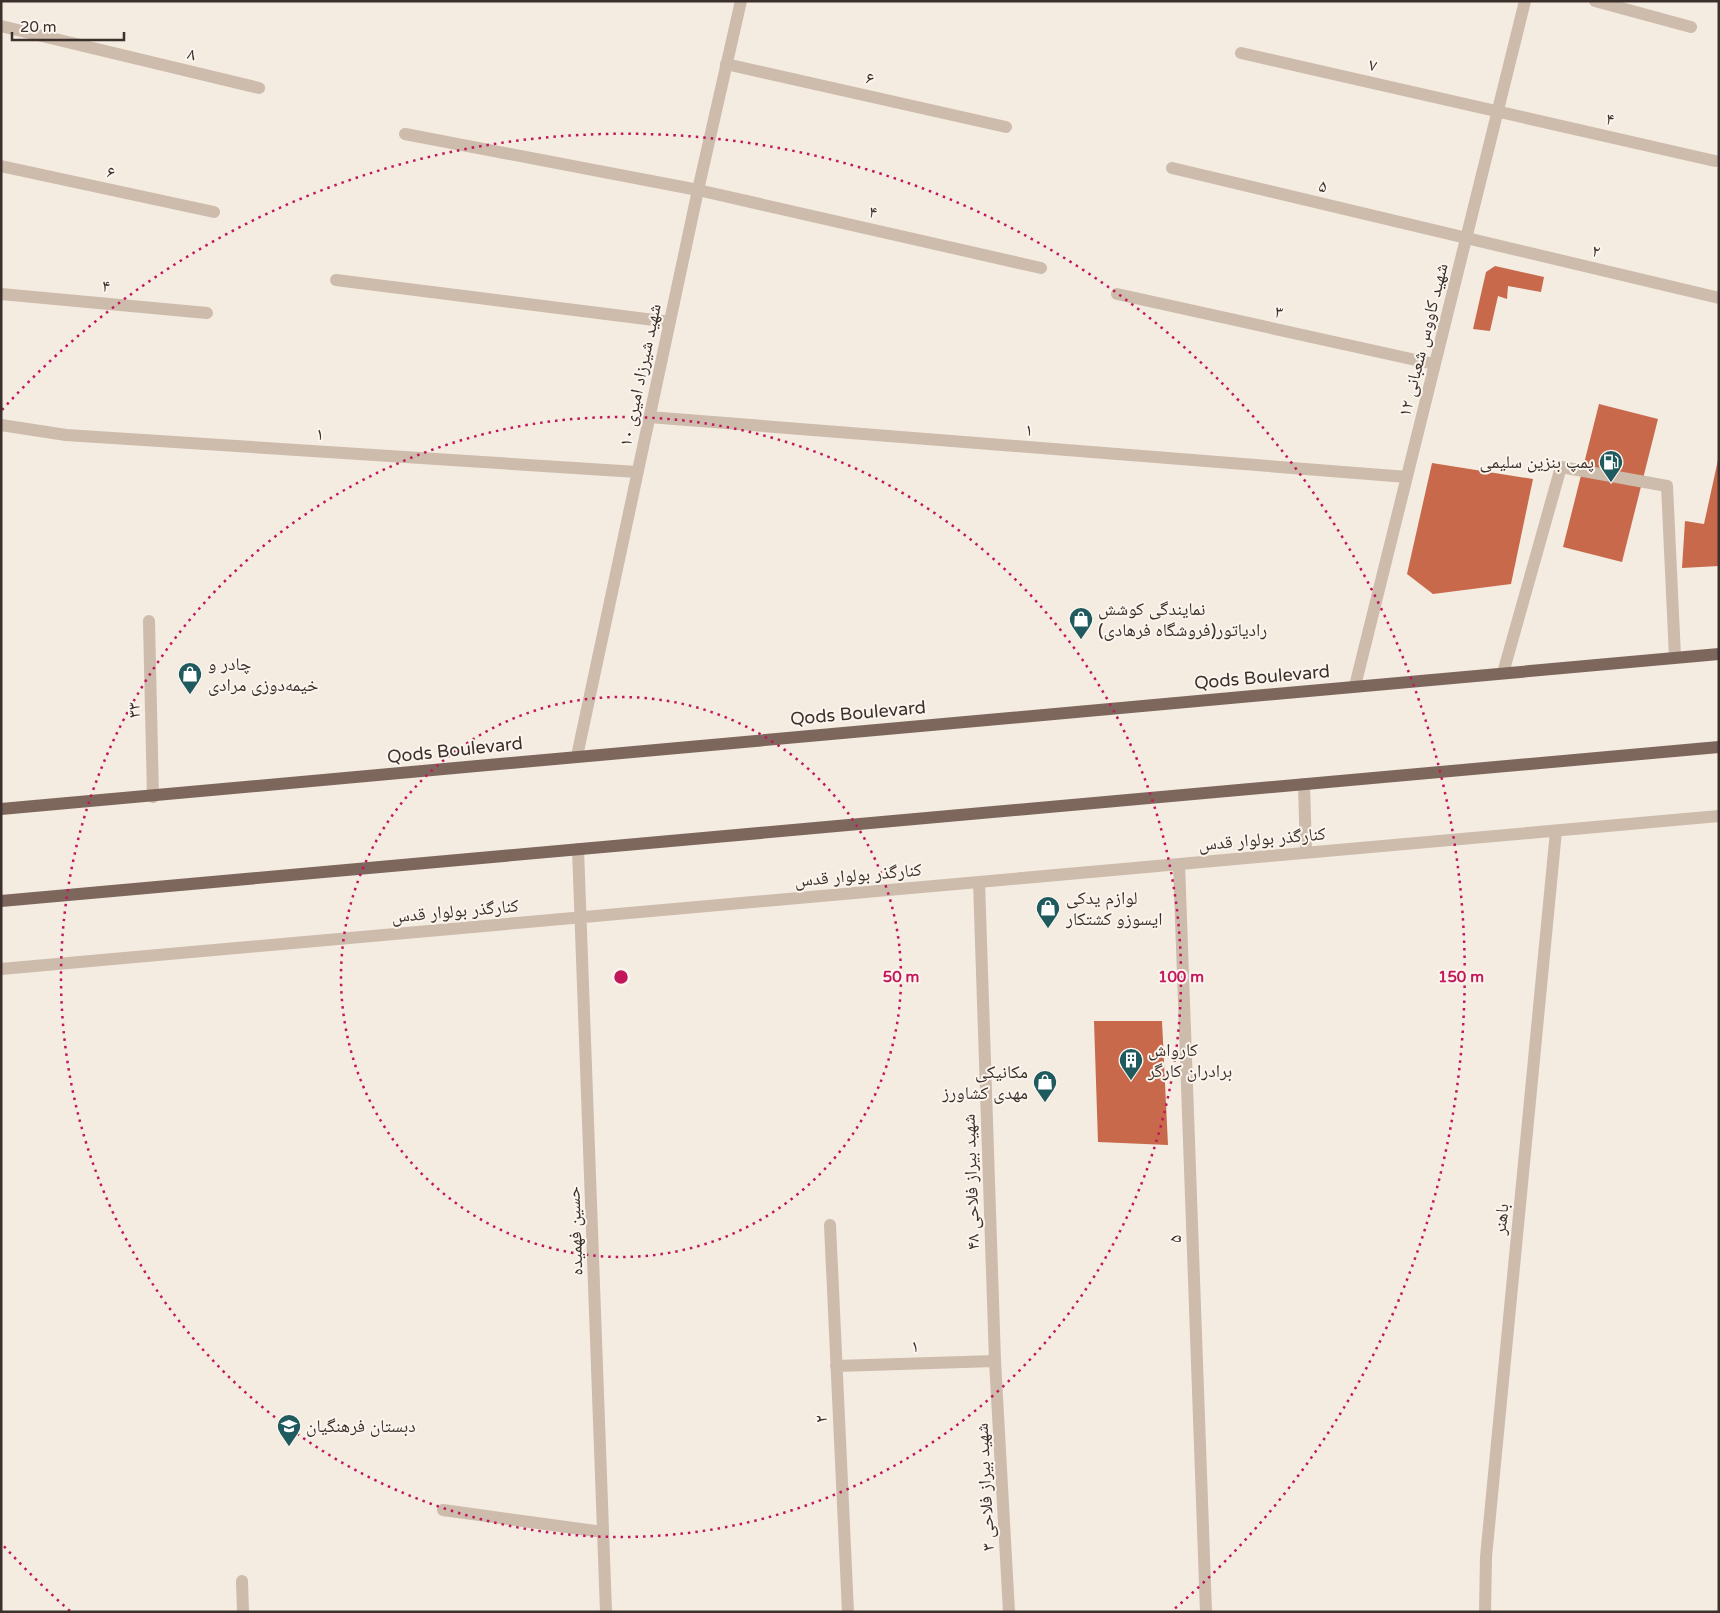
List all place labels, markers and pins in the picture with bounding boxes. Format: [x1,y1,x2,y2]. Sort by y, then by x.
fuel station icon: پمپ بنزین سلیمی [1598,449,1624,483]
place label: پمپ بنزین سلیمی [1480,451,1594,473]
place label: نمایندگی کوشش رادیاتور(فروشگاه فرهادی) [1098,598,1267,641]
shop icon: نمایندگی کوشش رادیاتور(فروشگاه فرهادی) [1068,606,1094,640]
place label: چادر و خیمه‌دوزی مرادی [208,653,318,696]
shop icon: چادر و خیمه‌دوزی مرادی [177,661,203,695]
place label: لوازم یدکی ایسوزو کشتکار [1065,887,1163,930]
shop icon: لوازم یدکی ایسوزو کشتکار [1035,895,1061,929]
centre of rings [612,968,630,986]
place label: کارواش برادران کارگر [1147,1039,1232,1082]
building icon: کارواش برادران کارگر [1118,1047,1144,1081]
place label: مکانیکی مهدی کشاورز [941,1061,1028,1104]
shop icon: مکانیکی مهدی کشاورز [1032,1069,1058,1103]
school or university icon: دبستان فرهنگیان [276,1413,302,1447]
place label: دبستان فرهنگیان [306,1415,416,1437]

